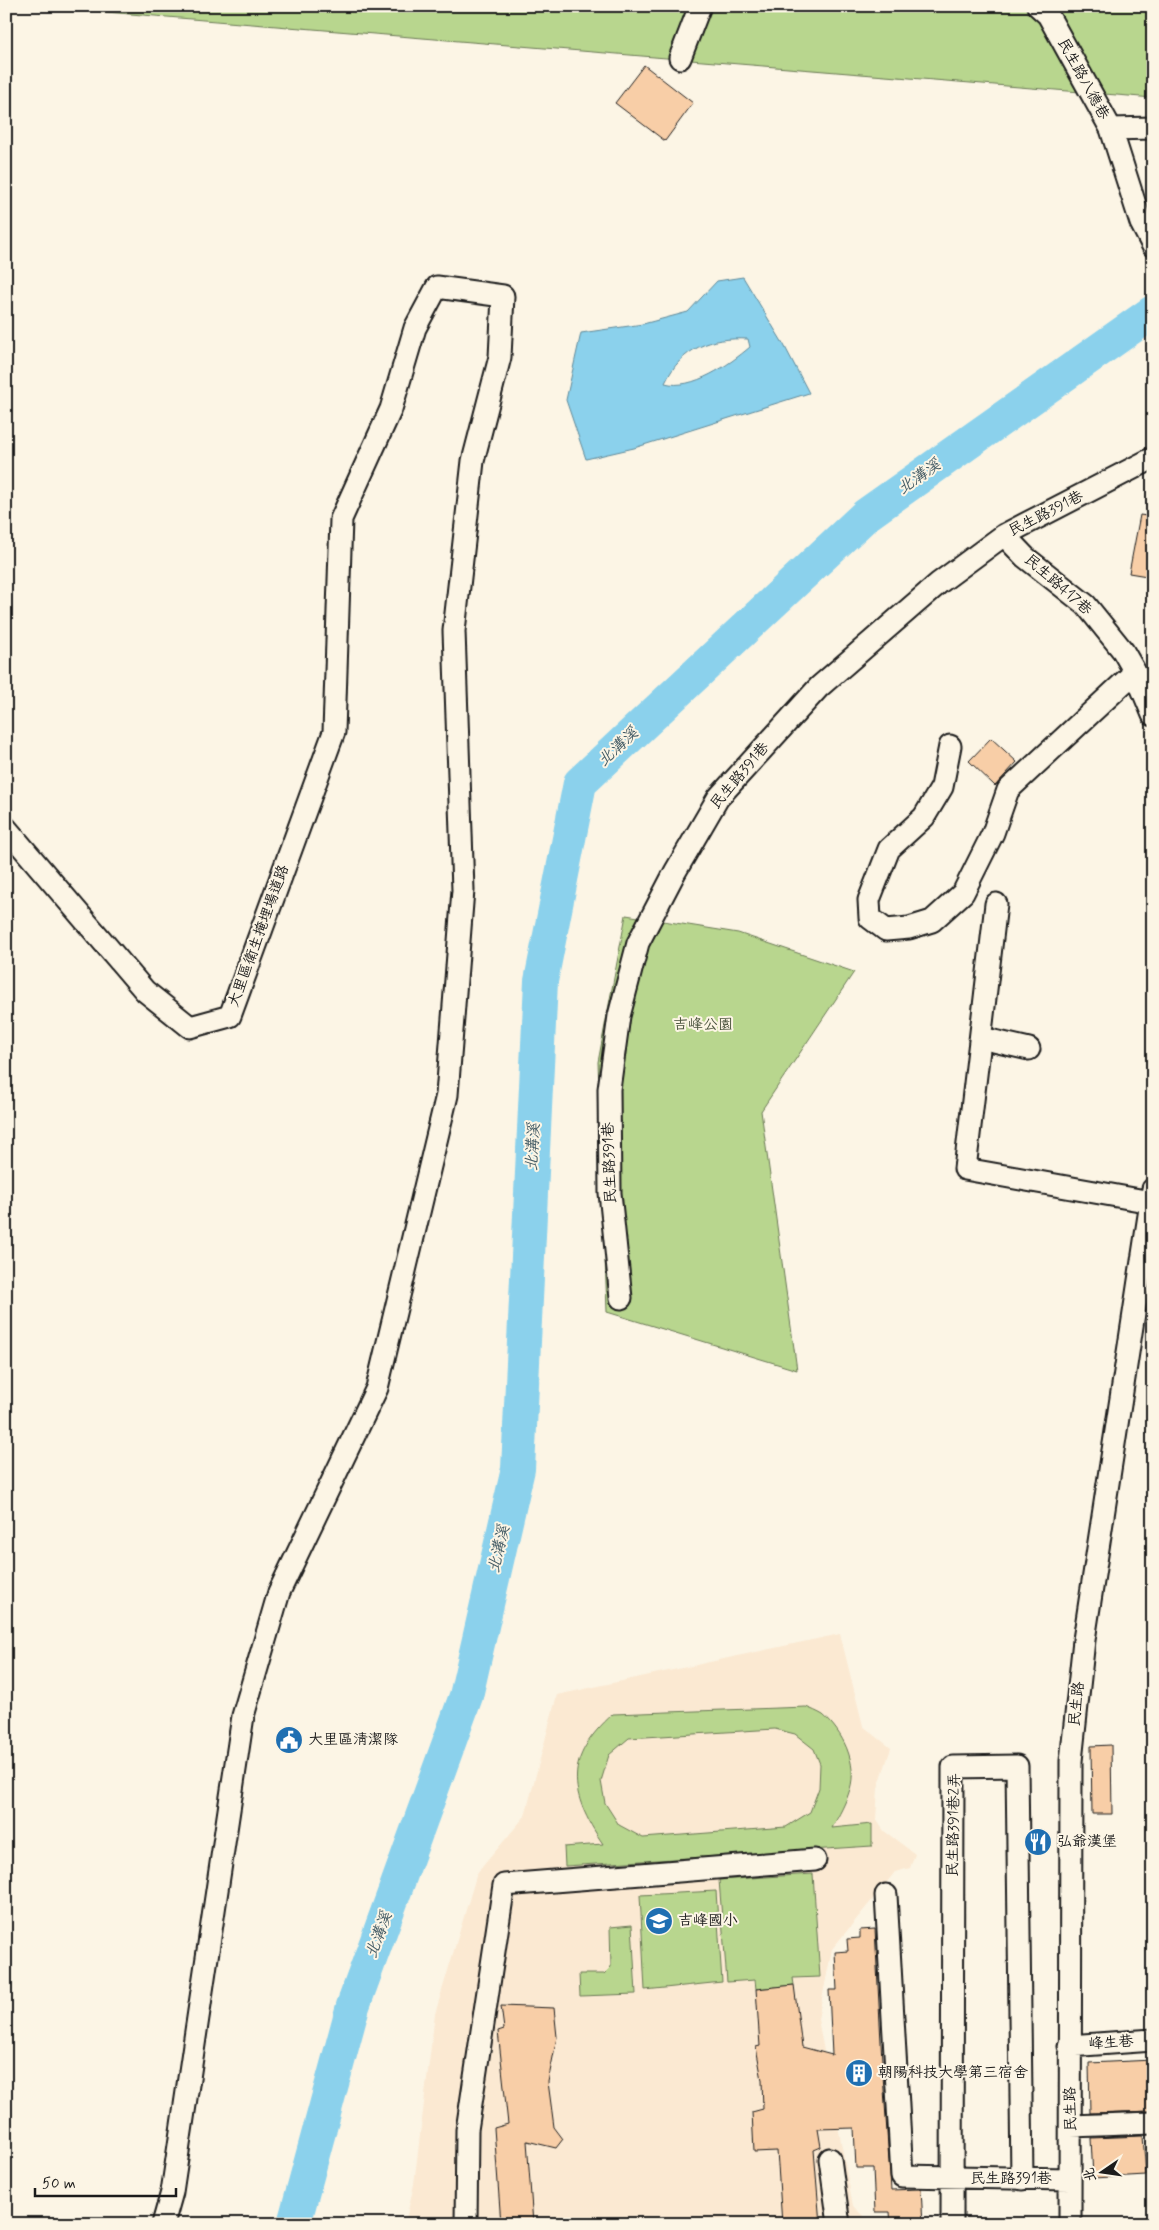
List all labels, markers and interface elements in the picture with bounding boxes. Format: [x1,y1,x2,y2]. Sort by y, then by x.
street label: 民生路八德巷 [1052,35,1114,123]
water label: 北溝溪 [893,454,945,499]
street label: 民生路391巷 [1005,487,1087,541]
street label: 民生路417巷 [1020,550,1096,620]
water label: 北溝溪 [593,722,643,771]
street label: 民生路391巷 [706,738,774,814]
street label: 大里區衛生掩埋場道路 [224,862,294,1010]
park label: 吉峰公園 [673,1015,733,1035]
water label: 北溝溪 [521,1121,545,1172]
street label: 民生路391巷 [599,1122,621,1204]
water label: 北溝溪 [483,1522,515,1575]
street label: 民生路 [1065,1681,1089,1727]
public building icon: 大里區清潔隊 [274,1725,304,1755]
place label: 大里區清潔隊 [308,1730,398,1750]
street label: 民生路391巷2弄 [943,1773,965,1877]
restaurant icon: 弘爺漢堡 [1023,1827,1053,1857]
place label: 弘爺漢堡 [1057,1832,1117,1852]
school or university icon: 吉峰國小 [644,1906,674,1936]
water label: 北溝溪 [361,1908,397,1961]
place label: 吉峰國小 [678,1911,738,1931]
street label: 峰生巷 [1088,2031,1134,2055]
building icon: 朝陽科技大學第三宿舍 [844,2058,874,2088]
place label: 朝陽科技大學第三宿舍 [878,2063,1028,2083]
street label: 民生路 [1061,2086,1081,2132]
north arrow [1076,2148,1126,2198]
scale bar [35,2165,176,2197]
text: 北 [1080,2166,1101,2184]
street label: 民生路391巷 [970,2169,1052,2189]
text: 50 m [42,2174,76,2194]

